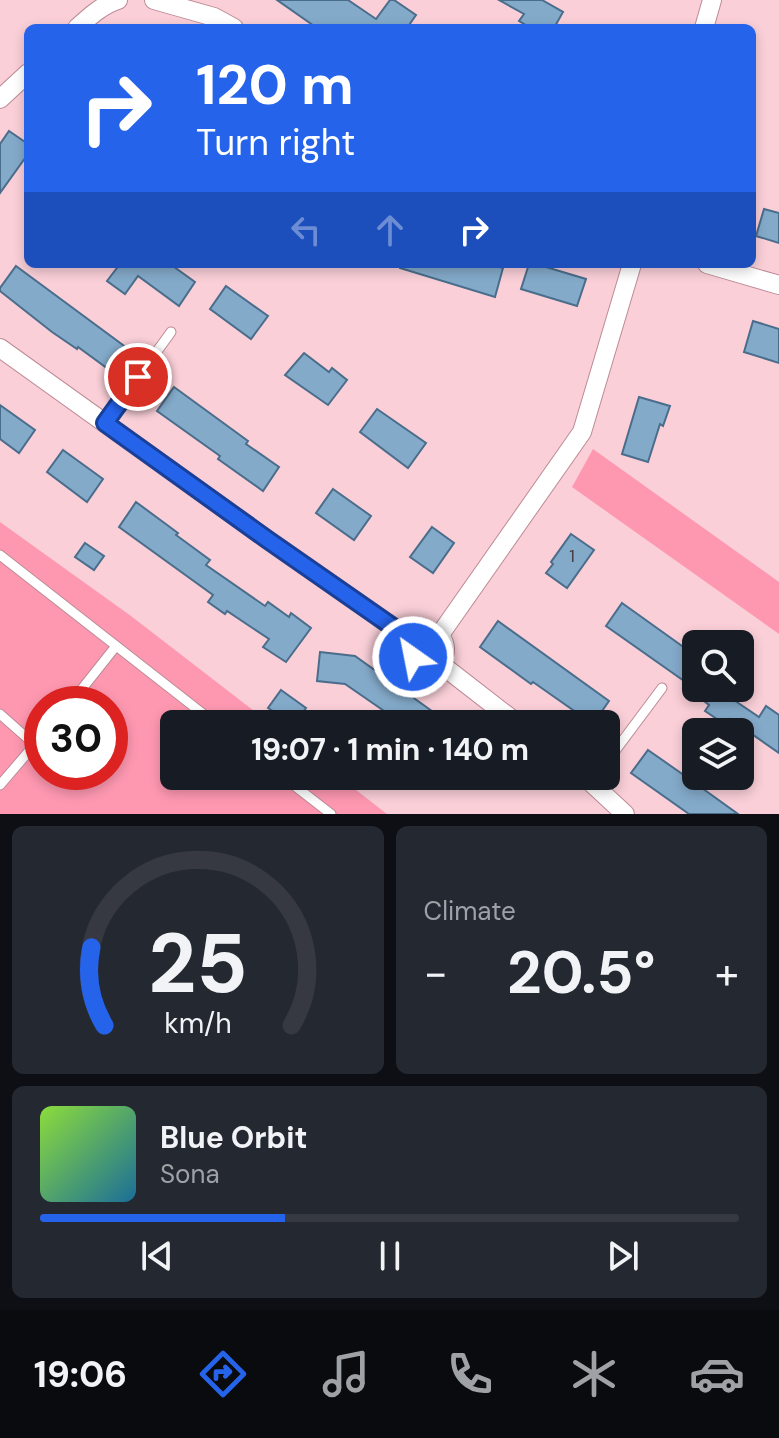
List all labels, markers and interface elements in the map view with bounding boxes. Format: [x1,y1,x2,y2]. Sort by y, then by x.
text: 120 m [196,48,354,121]
icon: right [64,56,168,160]
text: Turn right [196,119,355,166]
icon: left [284,208,328,252]
icon: ahead [368,208,412,252]
icon: right [452,208,496,252]
pin [104,343,172,411]
icon: arrive [116,355,160,399]
house number: 1 [569,544,575,568]
position arrow [371,615,455,699]
map controls [682,630,754,790]
button: search [682,630,754,702]
speed limit sign: 30 [24,686,128,790]
button: layers [682,718,754,790]
text: 19:07 · 1 min · 140 m [251,730,529,769]
text: Climate [424,894,516,928]
text: 25 [148,909,248,1018]
text: 20.5° [507,933,655,1012]
text: − [424,944,448,1002]
text: + [715,944,739,1002]
text: km/h [164,1005,232,1042]
text: Blue Orbit [160,1118,307,1157]
text: Sona [160,1157,220,1191]
icon: previous [135,1234,179,1278]
icon: pause [368,1234,412,1278]
icon: next [601,1234,645,1278]
icon: directions [195,1346,251,1402]
icon: music [318,1346,374,1402]
icon: phone [442,1346,498,1402]
icon: climate [566,1346,622,1402]
icon: car [689,1346,745,1402]
text: 19:06 [34,1351,127,1398]

